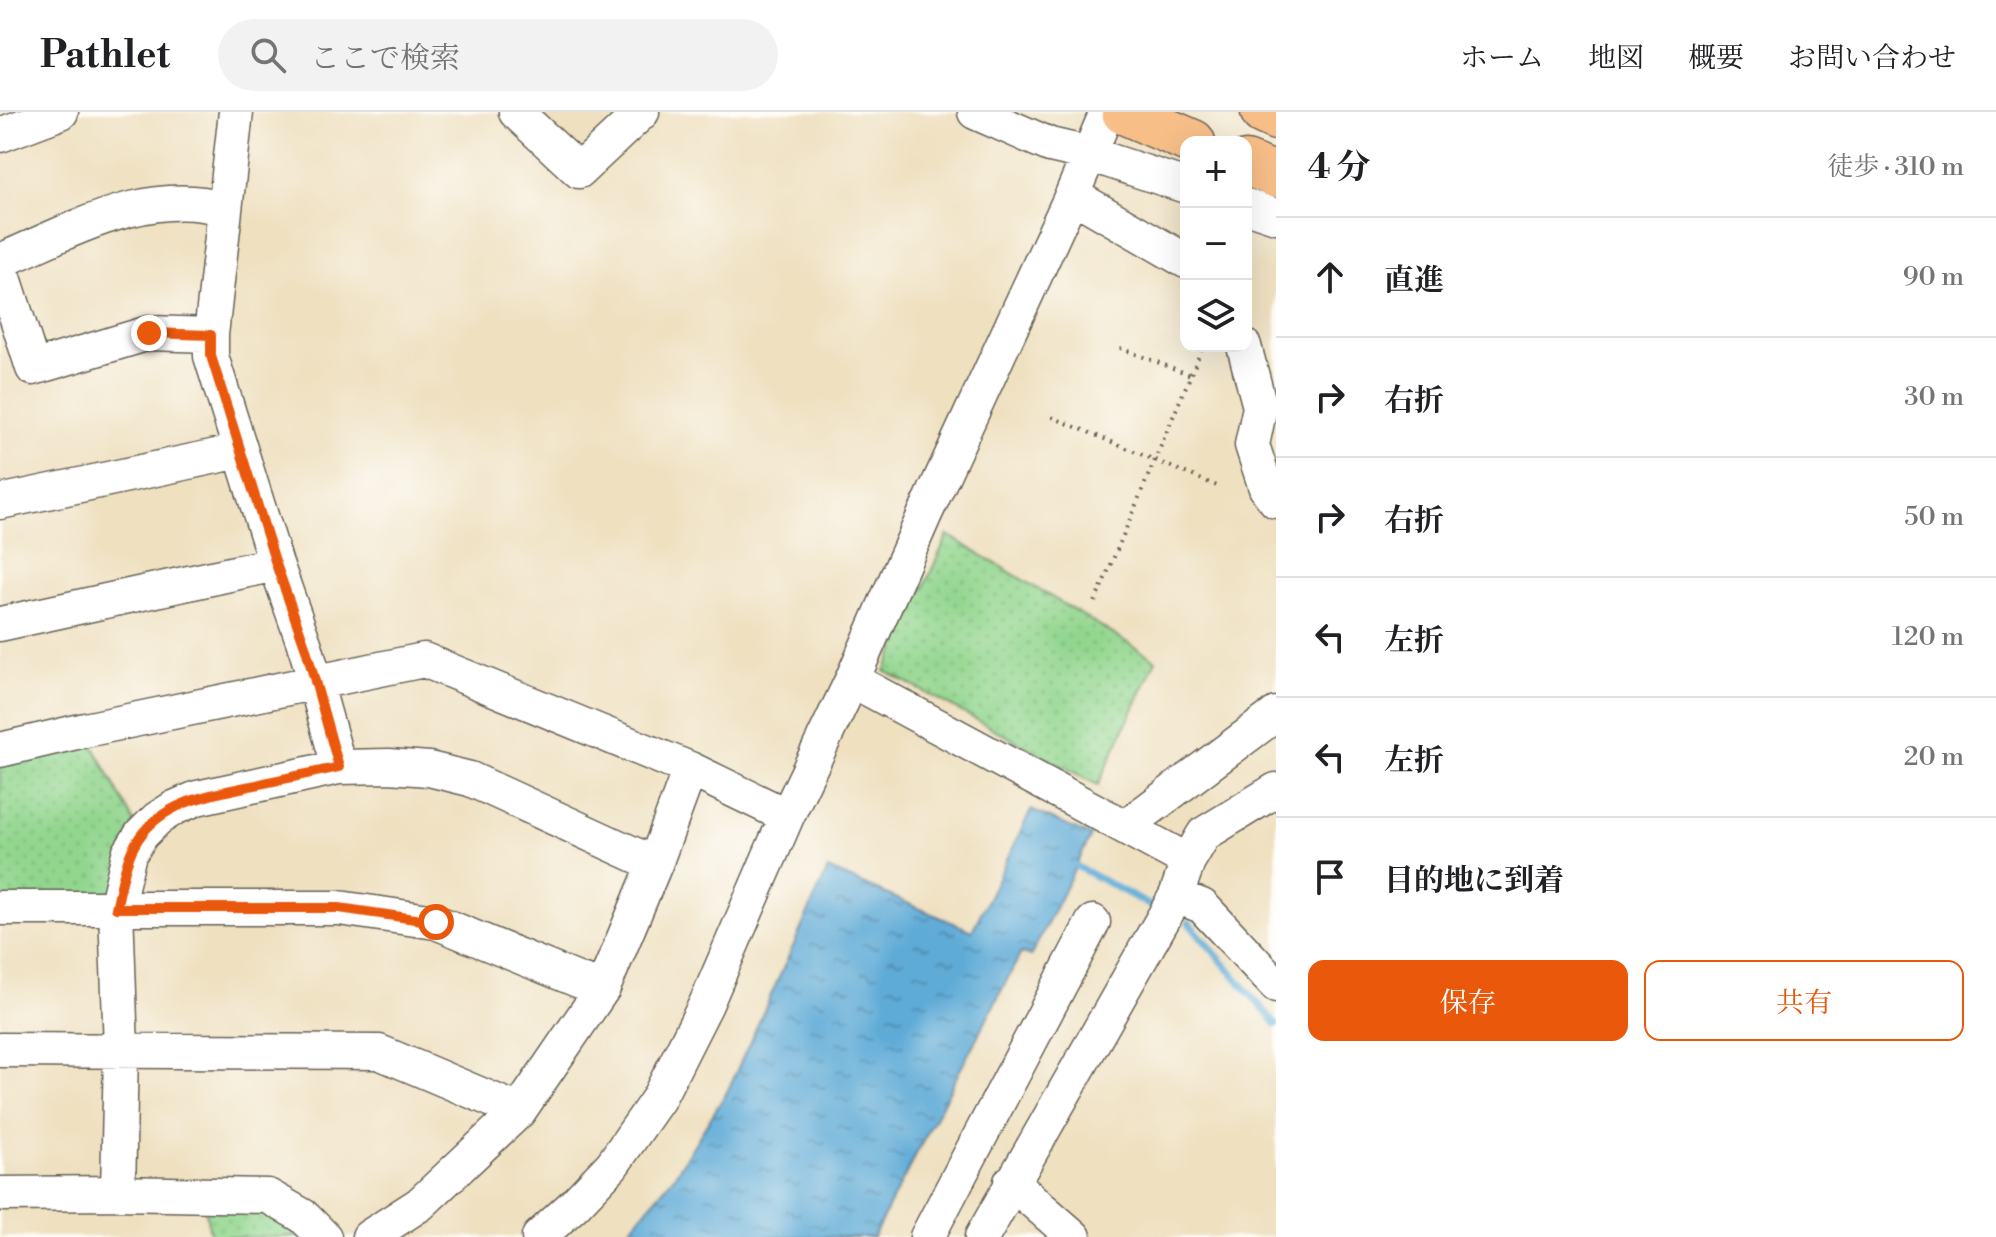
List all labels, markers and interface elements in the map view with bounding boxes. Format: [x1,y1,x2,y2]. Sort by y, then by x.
search box [218,19,778,91]
text: Pathlet [40,32,170,79]
icon: search [246,33,290,77]
text: ここで検索 [310,40,460,78]
text: ホーム [1460,41,1544,76]
text: 地図 [1588,41,1644,76]
text: 概要 [1688,41,1744,76]
text: お問い合わせ [1788,41,1956,76]
map controls [1180,136,1252,352]
button: + [1180,136,1252,208]
text: 4 分 [1308,147,1370,189]
text: 徒歩 · 310 m [1827,151,1964,183]
button: − [1180,208,1252,280]
icon: ahead [1308,255,1352,299]
text: 90 m [1903,261,1964,293]
text: 直進 [1384,262,1444,300]
button: layers [1180,280,1252,352]
route end [131,315,167,351]
icon: right [1308,375,1352,419]
text: 30 m [1904,381,1964,413]
text: 右折 [1384,382,1444,420]
icon: right [1308,495,1352,539]
text: 50 m [1904,501,1964,533]
text: 右折 [1384,502,1444,540]
icon: left [1308,615,1352,659]
text: 120 m [1892,621,1964,653]
text: 左折 [1384,622,1444,660]
icon: left [1308,735,1352,779]
text: 20 m [1904,741,1964,773]
text: 左折 [1384,742,1444,780]
icon: arrive [1308,855,1352,899]
text: 目的地に到着 [1384,862,1564,900]
route start [418,904,454,940]
button: 保存 [1308,960,1628,1041]
button: 共有 [1644,960,1964,1041]

